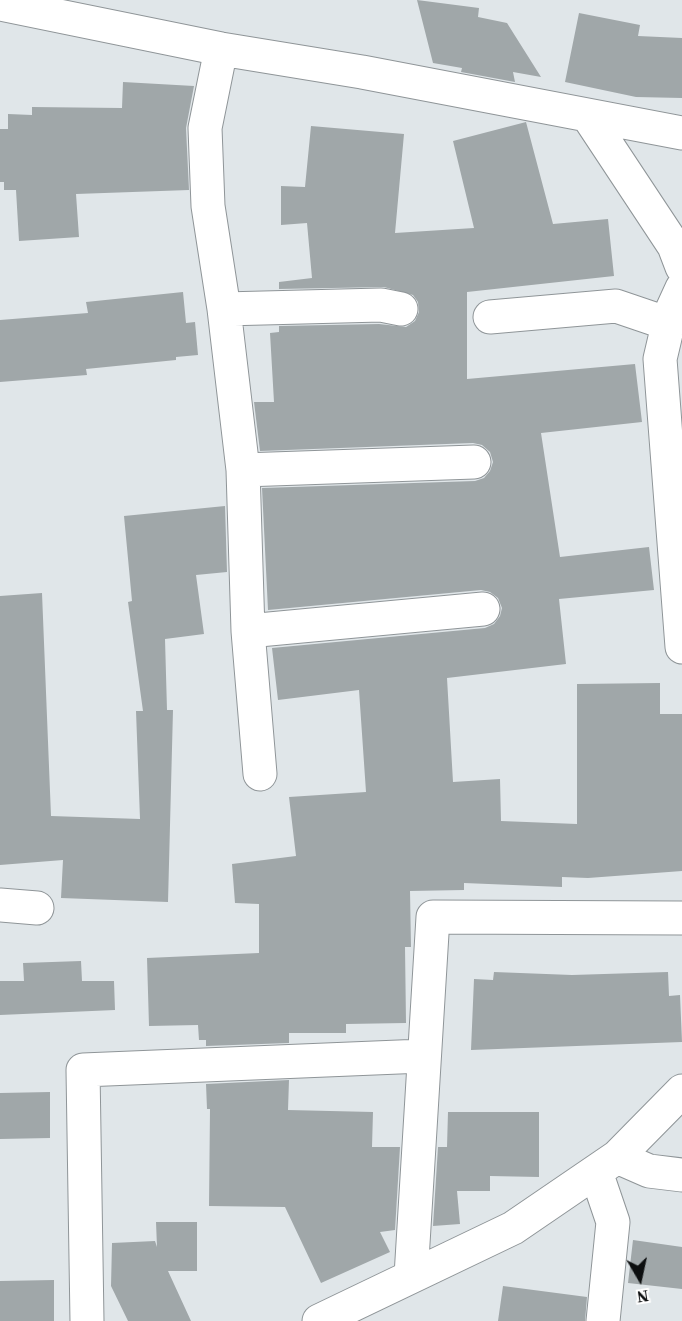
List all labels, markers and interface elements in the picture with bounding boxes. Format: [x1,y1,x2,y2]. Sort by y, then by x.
north arrow [610,1249,670,1309]
text: N [635,1285,650,1309]

